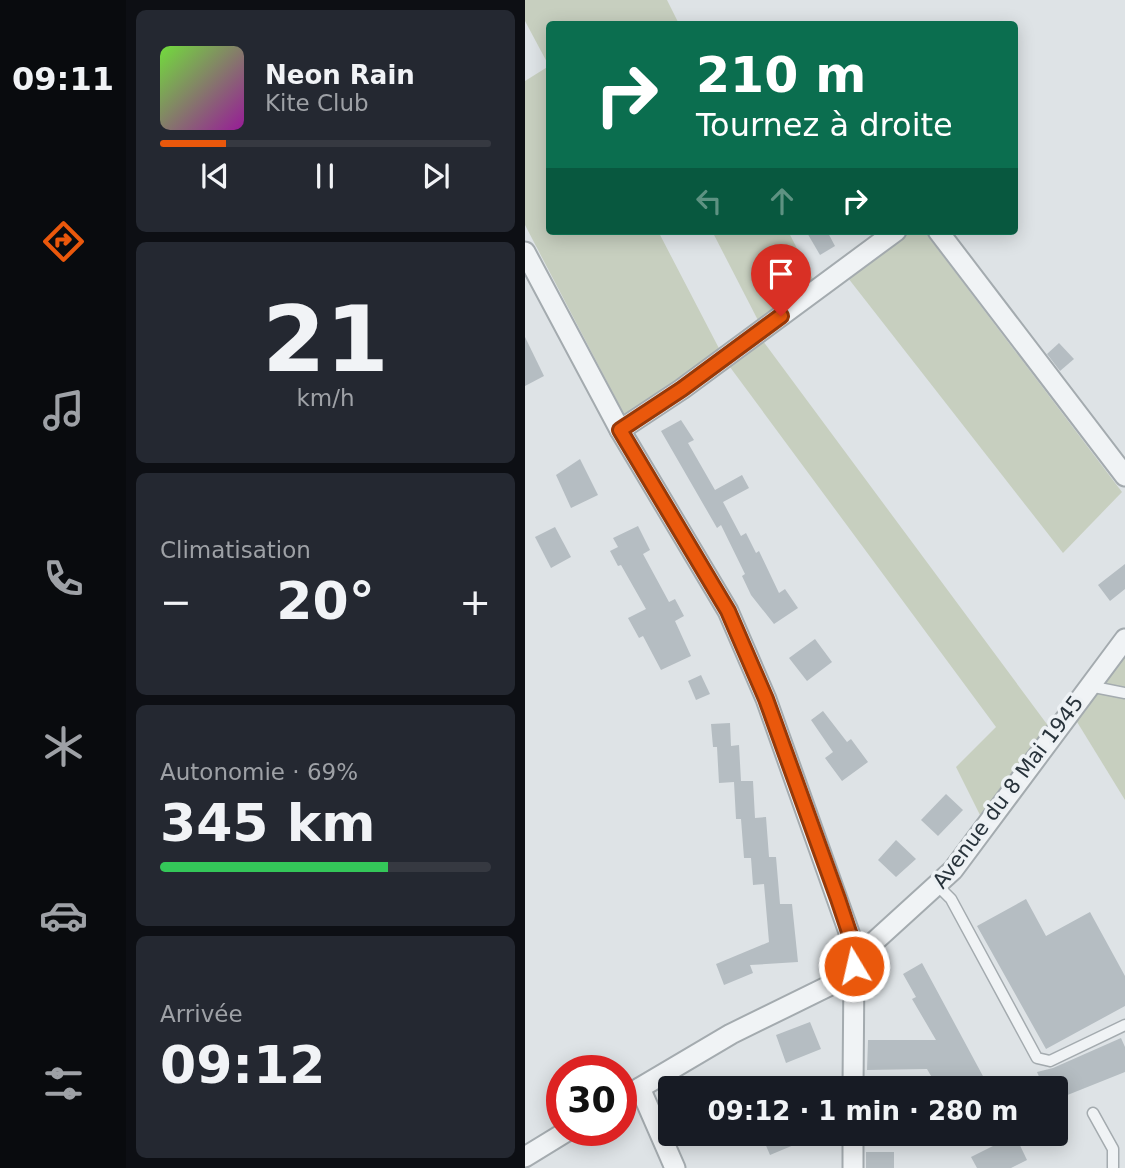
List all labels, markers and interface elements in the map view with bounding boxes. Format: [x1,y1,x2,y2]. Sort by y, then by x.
text: 210 m [696,47,866,104]
icon: right [581,49,672,140]
text: 09:11 [12,60,114,98]
text: Neon Rain [265,60,415,90]
text: Kite Club [265,90,369,116]
text: Tournez à droite [696,106,953,144]
icon: previous [196,157,234,195]
icon: pause [306,157,344,195]
icon: next [417,157,455,195]
icon: left [690,182,728,220]
icon: ahead [763,182,801,220]
icon: right [836,182,874,220]
icon: directions [39,217,88,266]
pin [751,244,811,316]
icon: arrive [762,255,800,293]
text: 21 [262,287,389,392]
text: km/h [296,385,355,411]
icon: music [39,386,88,435]
text: Climatisation [160,537,311,563]
icon: phone [39,554,88,603]
text: 20° [276,571,375,631]
text: − [160,580,192,624]
text: + [459,580,491,624]
street label: Avenue du 8 Mai 1945 [928,691,1088,893]
icon: climate [39,722,88,771]
text: Autonomie · 69% [160,759,358,785]
text: 345 km [160,793,375,853]
icon: car [39,891,88,940]
position arrow [817,929,891,1003]
text: Arrivée [160,1001,243,1027]
text: 09:12 [160,1035,326,1095]
speed limit sign: 30 [546,1055,637,1146]
icon: filters [39,1059,88,1108]
text: 09:12 · 1 min · 280 m [708,1096,1018,1126]

